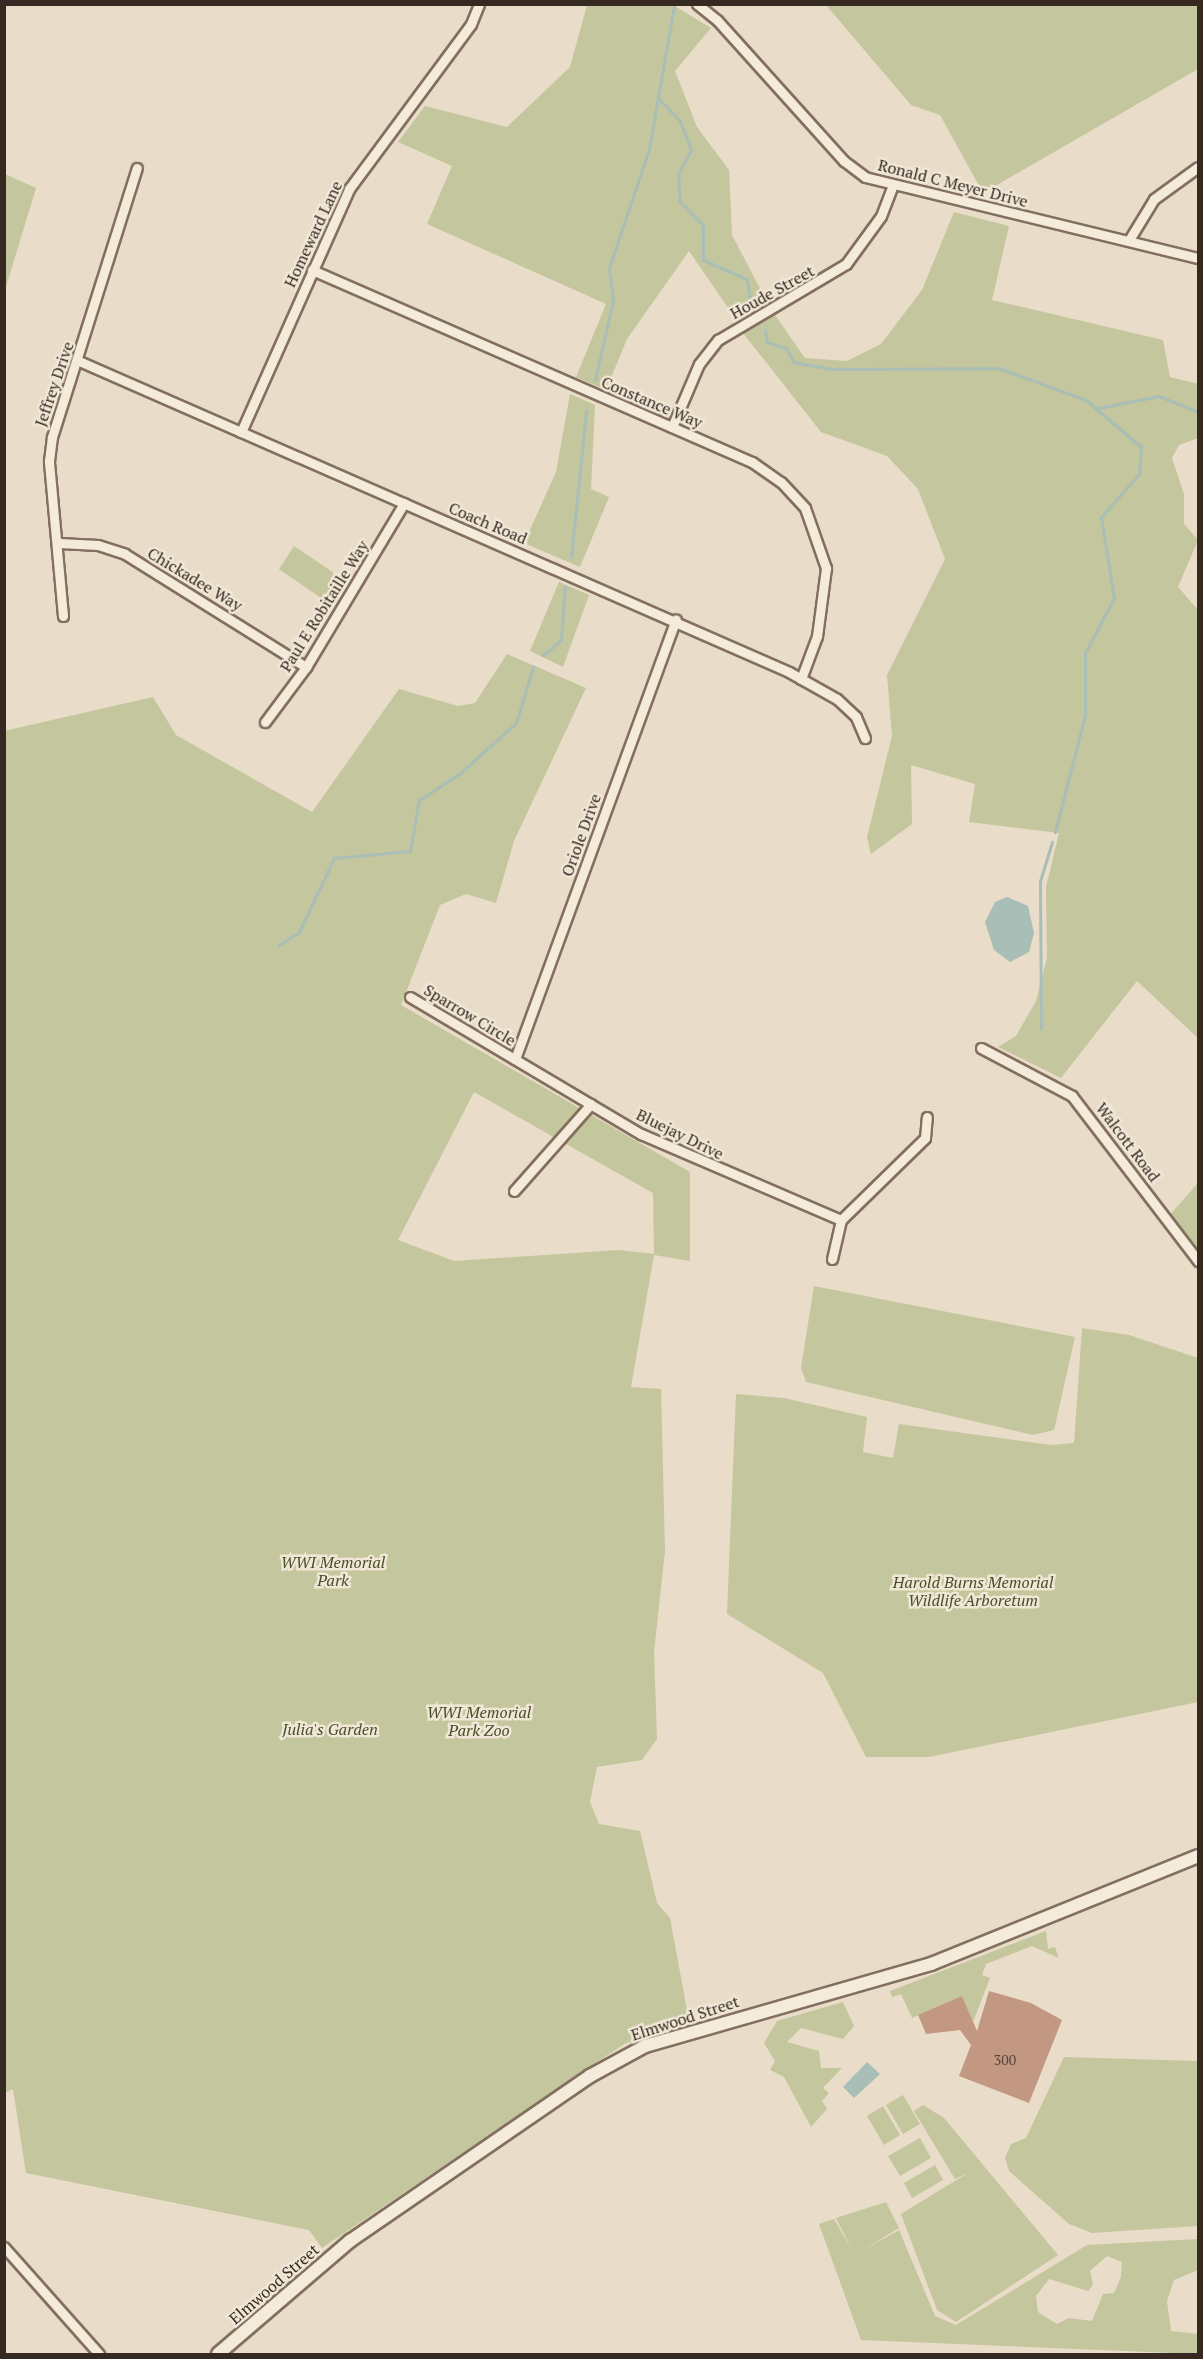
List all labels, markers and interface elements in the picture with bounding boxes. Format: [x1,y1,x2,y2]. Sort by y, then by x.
street label: Ronald C Meyer Drive [876,155,1030,211]
street label: Homeward Lane [280,178,346,290]
street label: Houde Street [727,261,817,323]
street label: Jeffrey Drive [31,339,77,429]
street label: Constance Way [599,372,705,432]
street label: Coach Road [446,498,530,548]
street label: Paul E Robitaille Way [276,537,372,675]
street label: Chickadee Way [144,543,246,615]
street label: Oriole Drive [557,791,605,879]
street label: Sparrow Circle [421,980,519,1050]
street label: Walcott Road [1092,1099,1164,1185]
street label: Bluejay Drive [633,1105,727,1163]
park label: WWI Memorial Park [281,1552,385,1590]
park label: Harold Burns Memorial Wildlife Arboretum [893,1572,1053,1610]
park label: WWI Memorial Park Zoo [427,1702,531,1740]
park label: Julia's Garden [282,1719,378,1739]
street label: Elmwood Street [629,1991,741,2045]
house number: 300 [994,2052,1016,2068]
street label: Elmwood Street [225,2240,323,2328]

